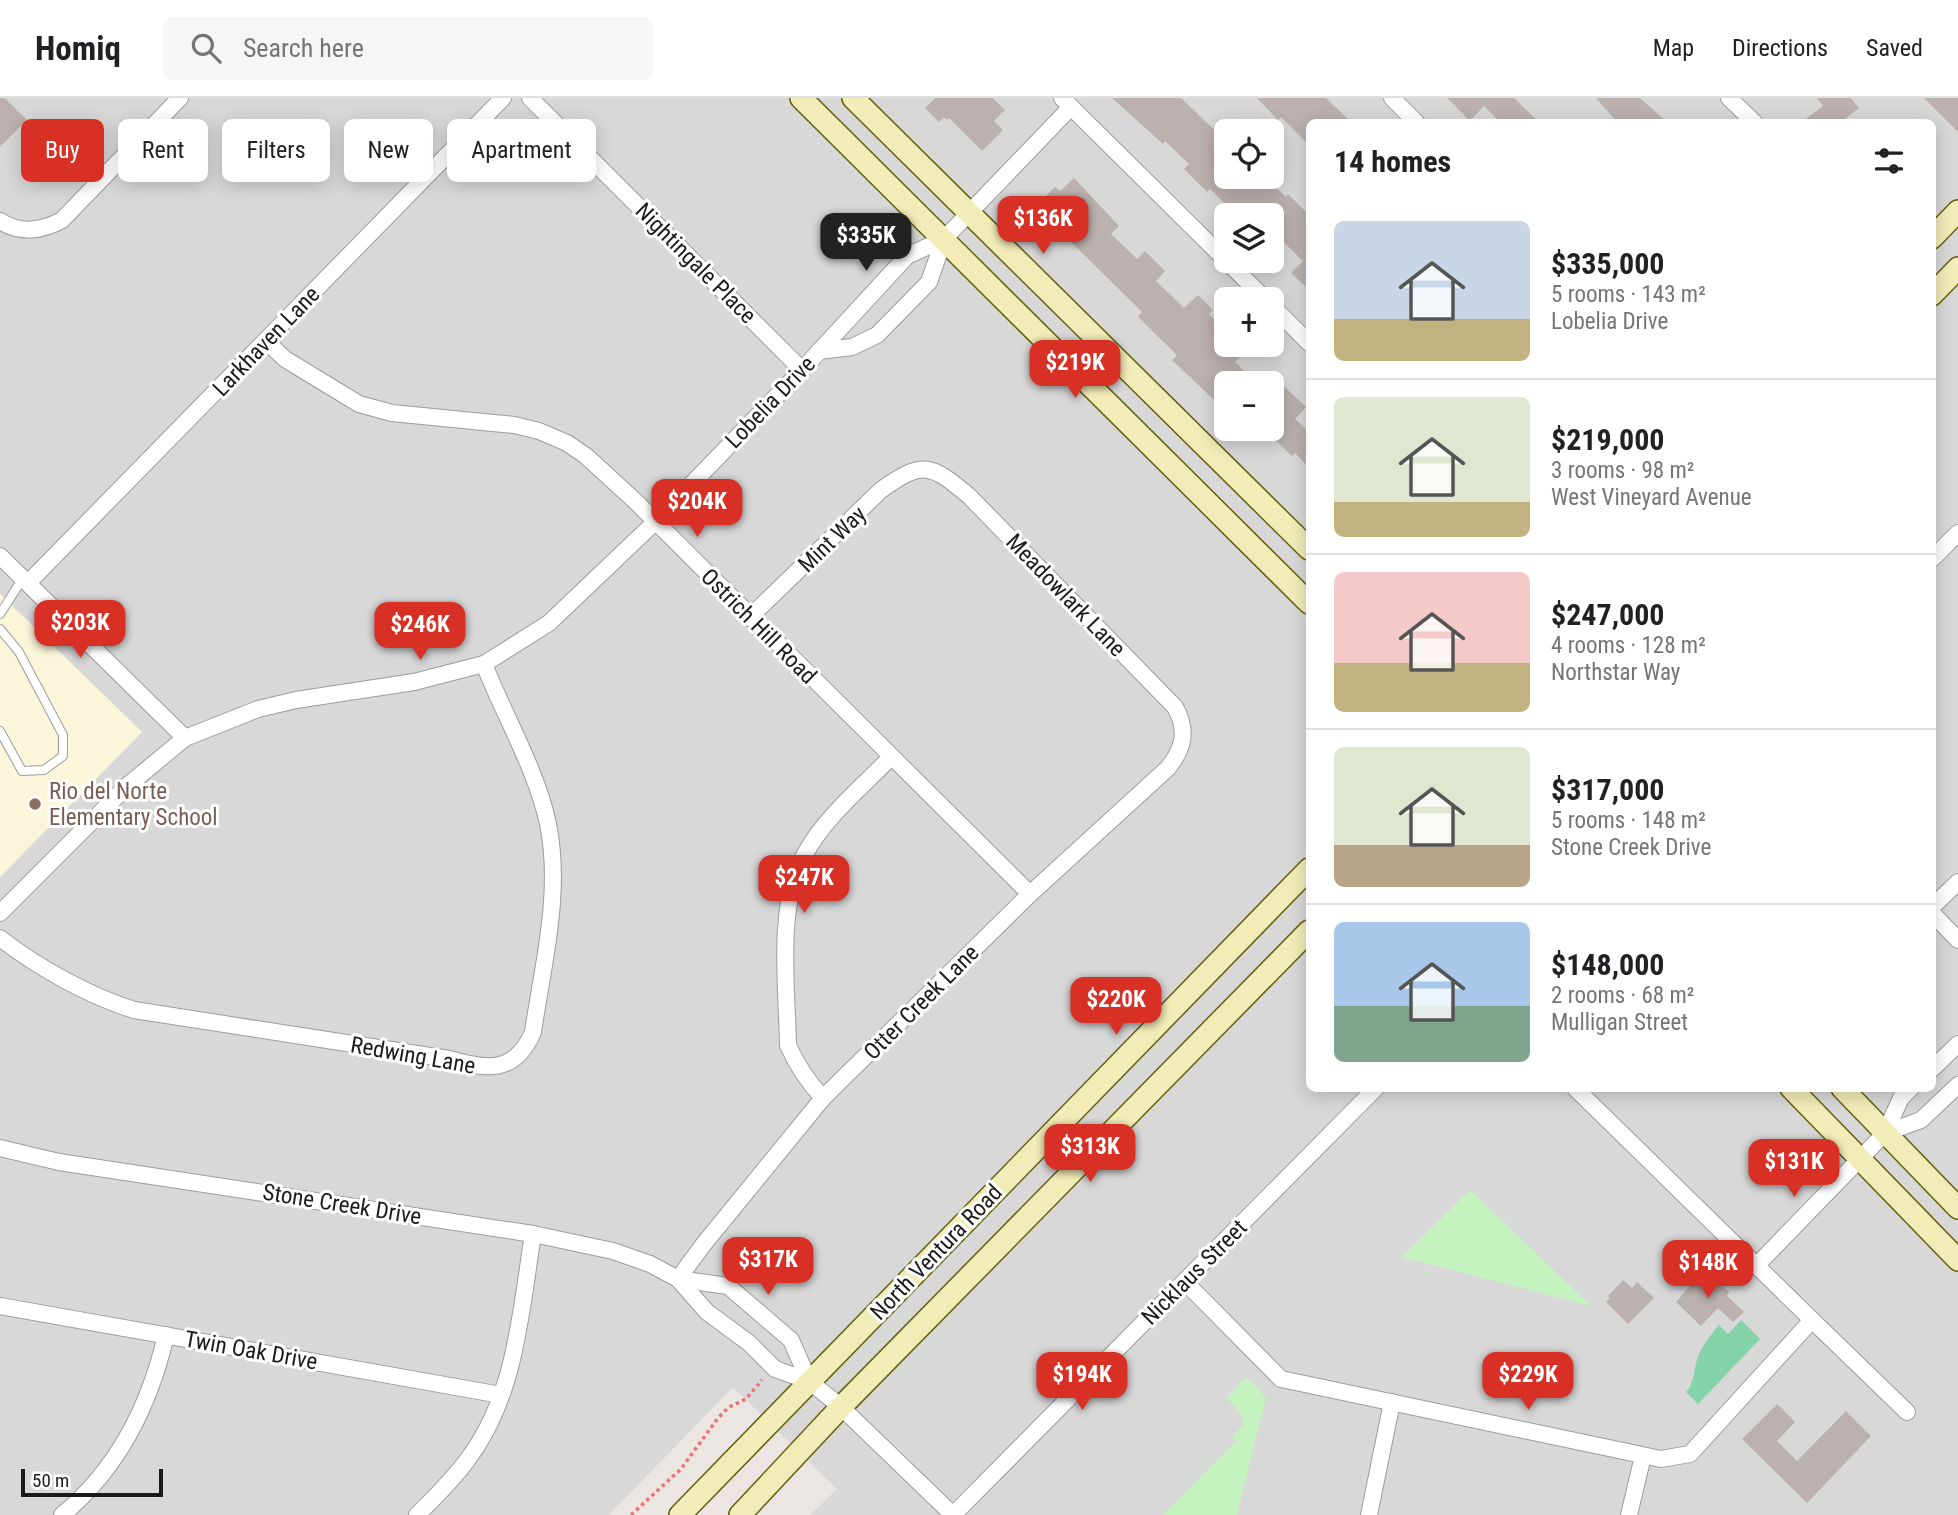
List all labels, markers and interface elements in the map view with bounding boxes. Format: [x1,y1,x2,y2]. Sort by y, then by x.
search box [163,17,653,80]
text: Homiq [35,29,121,68]
icon: search [187,29,225,67]
text: Search here [243,33,364,63]
text: Map [1653,34,1694,62]
text: Directions [1732,34,1828,62]
text: Saved [1866,34,1923,62]
chip: Buy [21,119,104,182]
chip: Rent [118,119,208,182]
chip: Filters [222,119,330,182]
chip: New [344,119,433,182]
chip: Apartment [447,119,596,182]
map controls [1214,119,1284,441]
button: locate [1214,119,1284,189]
icon: filters [1870,142,1908,180]
text: 14 homes [1334,144,1451,179]
street label: Nightingale Place [630,197,762,329]
pin: $136K [994,197,1092,256]
button: layers [1214,203,1284,273]
text: $136K [1013,205,1073,232]
pin: $335K [817,214,915,273]
text: $335K [836,222,896,249]
text: $335,000 [1551,246,1664,281]
icon: home [1390,249,1474,333]
street label: Larkhaven Lane [207,281,325,402]
text: 5 rooms · 143 m² [1551,281,1706,308]
button: + [1214,287,1284,357]
text: Lobelia Drive [1551,308,1668,335]
pin: $219K [1026,341,1124,400]
text: $219K [1045,349,1105,376]
street label: Lobelia Drive [720,351,821,454]
button: − [1214,371,1284,441]
text: $219,000 [1551,422,1664,457]
icon: home [1390,425,1474,509]
text: 3 rooms · 98 m² [1551,457,1694,484]
pin: $204K [648,480,746,539]
text: West Vineyard Avenue [1551,484,1752,511]
text: $204K [667,488,727,515]
street label: Mint Way [793,500,872,578]
street label: Meadowlark Lane [1000,528,1131,662]
street label: Ostrich Hill Road [695,563,822,690]
text: $247,000 [1551,597,1664,632]
icon: home [1390,600,1474,684]
pin: $203K [31,601,129,660]
pin: $246K [371,602,469,662]
text: $203K [50,609,110,636]
text: $246K [390,611,450,638]
text: 4 rooms · 128 m² [1551,632,1706,659]
text: Northstar Way [1551,659,1680,686]
text: $317,000 [1551,772,1664,807]
icon: home [1390,775,1474,859]
place label: Rio del Norte Elementary School [49,778,218,831]
marker: Rio del Norte Elementary School [27,796,43,812]
text: 5 rooms · 148 m² [1551,807,1706,834]
text: Stone Creek Drive [1551,834,1711,861]
pin: $247K [755,856,853,915]
text: $247K [774,864,834,891]
street label: Otter Creek Lane [858,939,984,1065]
text: $148,000 [1551,947,1664,982]
icon: home [1390,950,1474,1034]
pin: $220K [1067,978,1165,1037]
text: 2 rooms · 68 m² [1551,982,1694,1009]
text: $220K [1086,986,1146,1013]
text: Mulligan Street [1551,1009,1688,1036]
street label: Redwing Lane [348,1031,477,1080]
pin: $313K [1041,1124,1139,1184]
text: $313K [1060,1133,1120,1160]
pin: $131K [1745,1140,1843,1199]
text: $131K [1764,1148,1824,1175]
street label: Stone Creek Drive [261,1179,423,1230]
street label: North Ventura Road [865,1179,1008,1326]
street label: Nicklaus Street [1136,1214,1253,1331]
pin: $317K [719,1238,817,1297]
pin: $148K [1659,1240,1757,1300]
text: $317K [738,1246,798,1273]
text: $148K [1678,1249,1738,1276]
street label: Twin Oak Drive [182,1326,319,1375]
pin: $194K [1033,1352,1131,1412]
pin: $229K [1479,1352,1577,1412]
text: $194K [1052,1361,1112,1388]
text: $229K [1498,1361,1558,1388]
scale bar [21,1466,163,1498]
text: 50 m [32,1469,69,1492]

